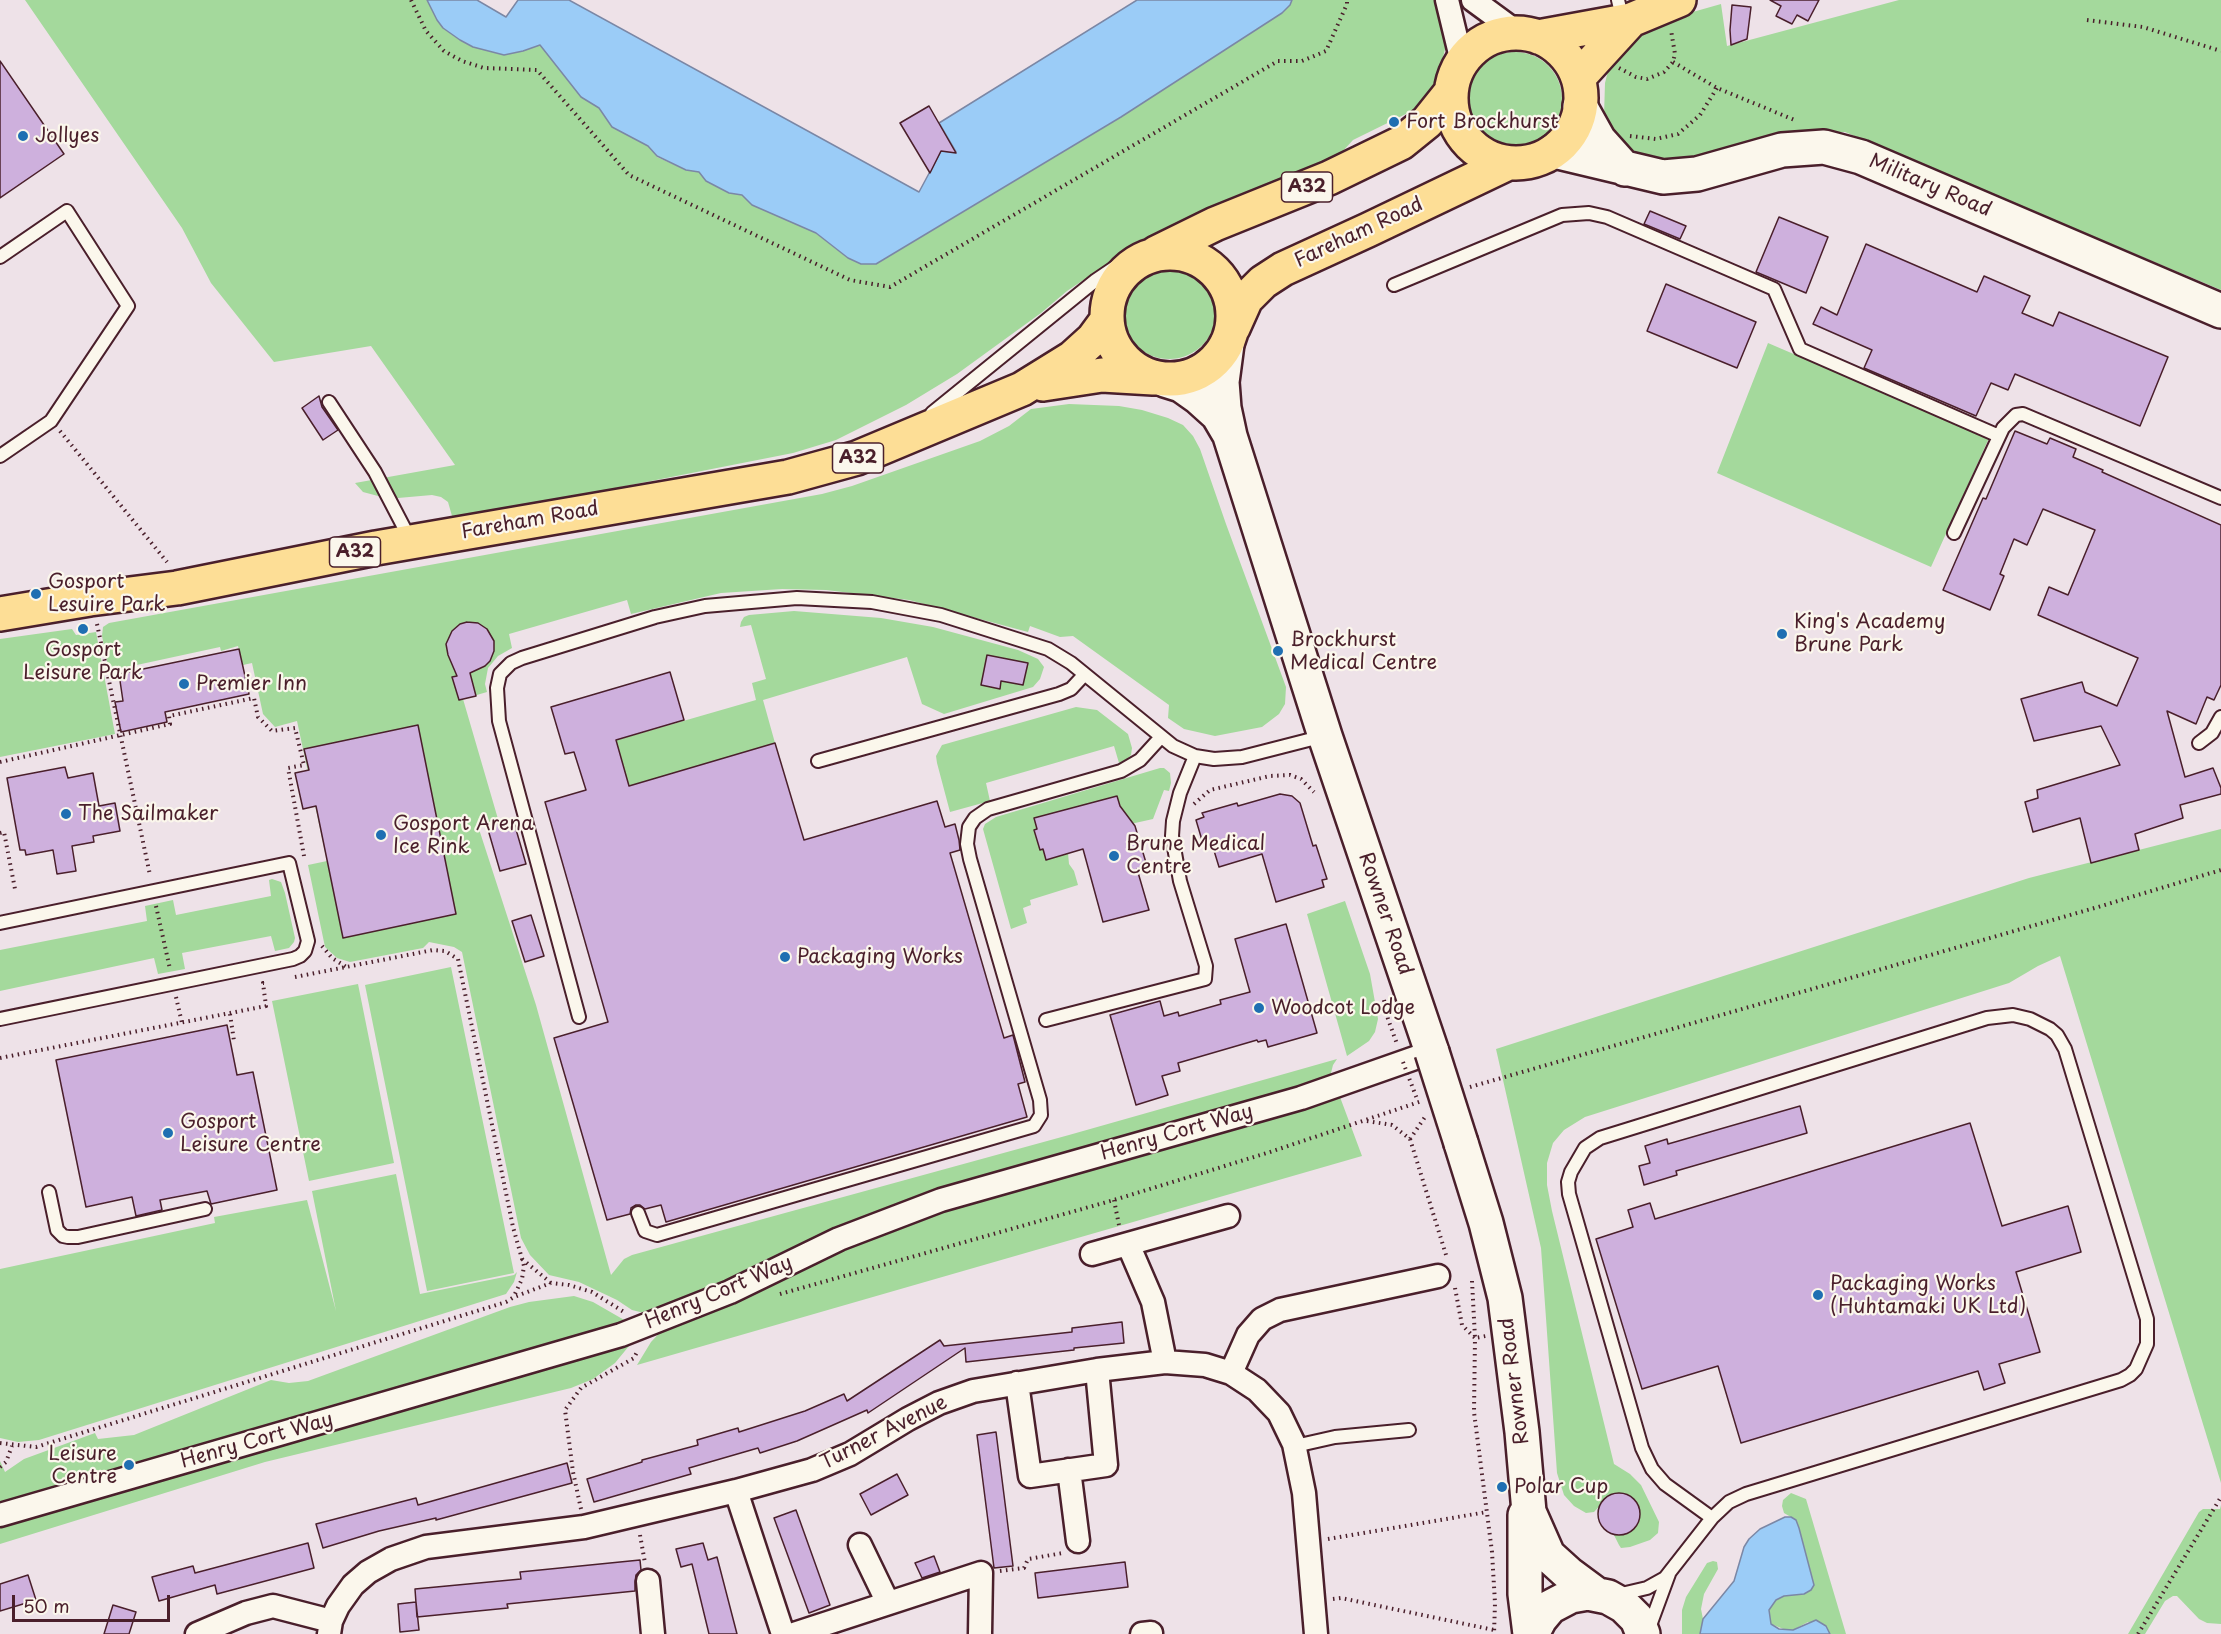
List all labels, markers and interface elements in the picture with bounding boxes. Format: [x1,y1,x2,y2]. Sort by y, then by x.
place label: Fort Brockhurst [1406,110,1558,134]
marker: Fort Brockhurst [1387,115,1401,129]
place label: Jollyes [35,124,99,148]
marker: Jollyes [16,129,30,143]
street label: Military Road [1865,149,1995,223]
road number: A32 [1282,172,1332,202]
street label: Fareham Road [1291,193,1427,273]
road number: A32 [832,443,884,473]
street label: Fareham Road [459,497,601,545]
road number: A32 [330,537,380,567]
place label: Gosport Lesuire Park [48,570,165,617]
marker: Gosport Lesuire Park [29,587,43,601]
place label: King's Academy Brune Park [1794,610,1946,657]
marker: Gosport Leisure Park [76,622,90,636]
marker: King's Academy Brune Park [1775,627,1789,641]
place label: Brockhurst Medical Centre [1290,628,1437,675]
place label: Gosport Leisure Park [23,638,143,685]
marker: Brockhurst Medical Centre [1271,644,1285,658]
place label: Premier Inn [196,672,307,696]
marker: Premier Inn [177,677,191,691]
place label: The Sailmaker [78,802,218,826]
marker: The Sailmaker [59,807,73,821]
place label: Gosport Arena Ice Rink [393,812,534,859]
marker: Gosport Arena Ice Rink [374,828,388,842]
place label: Brune Medical Centre [1126,832,1265,879]
marker: Brune Medical Centre [1107,849,1121,863]
street label: Rowner Road [1353,850,1417,978]
place label: Packaging Works [797,945,963,969]
marker: Packaging Works [778,950,792,964]
place label: Woodcot Lodge [1271,996,1415,1020]
marker: Woodcot Lodge [1252,1001,1266,1015]
street label: Henry Cort Way [1098,1100,1256,1166]
place label: Gosport Leisure Centre [180,1110,321,1157]
marker: Gosport Leisure Centre [161,1126,175,1140]
street label: Henry Cort Way [642,1251,796,1335]
place label: Packaging Works (Huhtamaki UK Ltd) [1830,1272,2026,1319]
marker: Packaging Works (Huhtamaki UK Ltd) [1811,1288,1825,1302]
street label: Rowner Road [1495,1316,1535,1446]
street label: Turner Avenue [817,1391,951,1475]
street label: Henry Cort Way [178,1408,336,1474]
place label: Leisure Centre [48,1442,117,1489]
marker: Leisure Centre [122,1458,136,1472]
place label: Polar Cup [1514,1475,1608,1499]
marker: Polar Cup [1495,1480,1509,1494]
scale bar [15,1583,172,1621]
text: 50 m [23,1592,70,1619]

